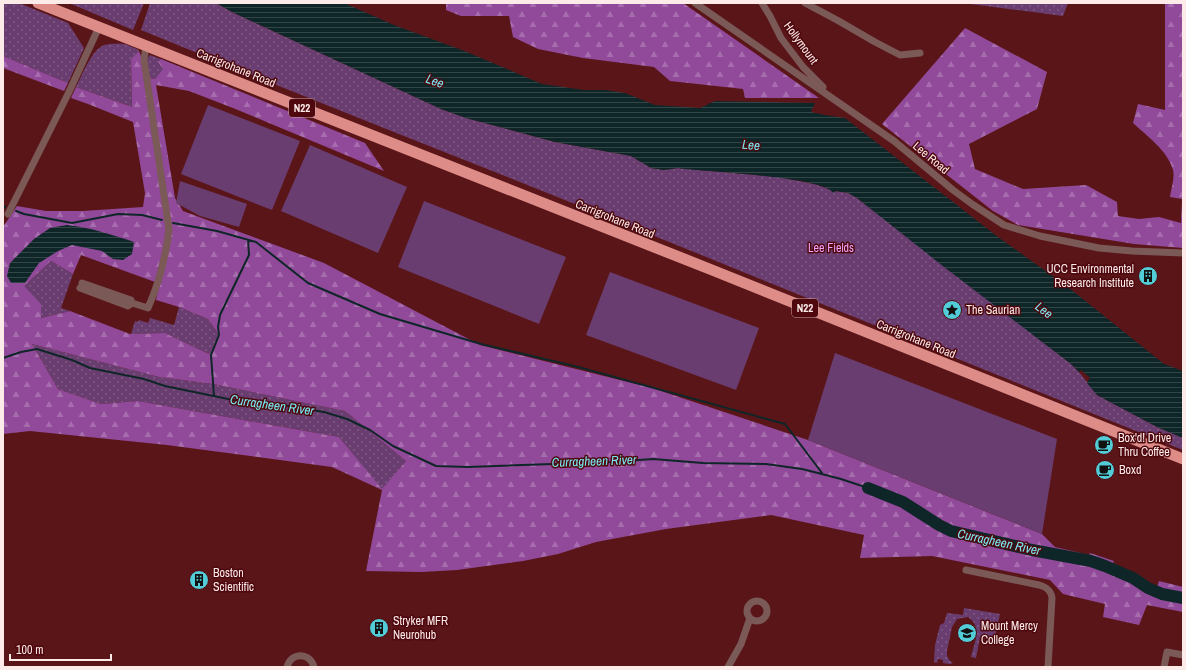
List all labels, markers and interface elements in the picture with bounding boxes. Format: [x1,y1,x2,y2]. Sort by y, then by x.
street label: Hollymount [780,18,822,68]
street label: Carrigrohane Road [194,45,278,91]
water label: Lee [424,70,446,92]
road number: N22 [289,99,315,117]
water label: Lee [742,136,761,154]
street label: Lee Road [910,138,952,178]
street label: Carrigrohane Road [573,196,657,242]
park label: Lee Fields [808,240,854,256]
place label: UCC Environmental Research Institute [1047,261,1134,291]
building icon: UCC Environmental Research Institute [1137,265,1159,287]
water label: Lee [1032,298,1056,322]
road number: N22 [792,299,818,317]
place icon: The Saurian [941,299,963,321]
place label: The Saurian [966,302,1020,318]
street label: Carrigrohane Road [874,316,958,362]
water label: Curragheen River [229,391,316,419]
place label: Box'd! Drive Thru Coffee [1118,430,1171,460]
cafe icon: Box'd! Drive Thru Coffee [1093,434,1115,456]
water label: Curragheen River [551,451,637,471]
cafe icon: Boxd [1094,459,1116,481]
place label: Boxd [1119,462,1141,478]
water label: Curragheen River [956,525,1043,559]
place label: Boston Scientific [213,565,254,595]
building icon: Boston Scientific [188,569,210,591]
place label: Stryker MFR Neurohub [393,613,448,643]
building icon: Stryker MFR Neurohub [368,617,390,639]
place label: Mount Mercy College [981,618,1038,648]
school or university icon: Mount Mercy College [956,622,978,644]
scale bar [10,636,111,662]
text: 100 m [16,642,43,658]

